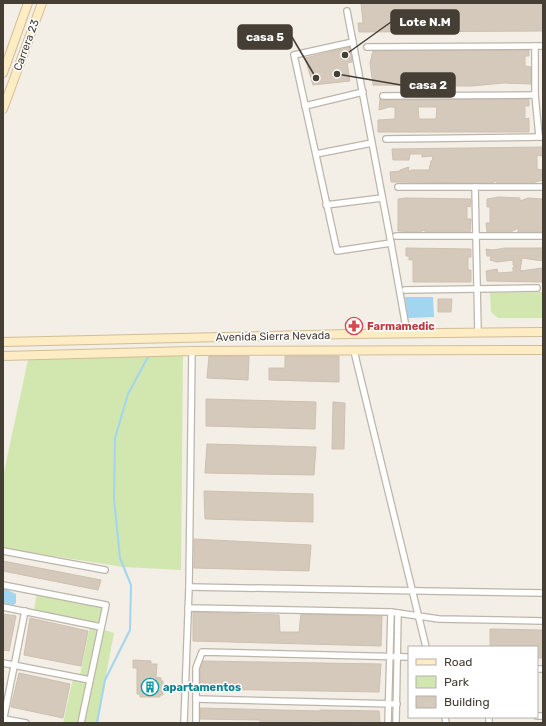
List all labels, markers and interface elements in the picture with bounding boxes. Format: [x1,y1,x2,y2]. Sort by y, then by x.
callout: Lote N.M [391,10,459,34]
text: Lote N.M [399,15,451,29]
street label: Carrera 23 [11,17,42,73]
callout: casa 5 [238,25,292,49]
text: casa 5 [246,30,284,44]
callout: casa 2 [401,73,455,97]
text: casa 2 [409,78,447,92]
pharmacy icon: Farmamedic [344,316,364,336]
place label: Farmamedic [367,320,435,333]
street label: Avenida Sierra Nevada [216,329,330,344]
legend [408,646,538,718]
text: Road [444,655,472,669]
text: Park [444,675,470,689]
building icon: apartamentos [140,677,160,697]
place label: apartamentos [163,681,241,694]
text: Building [444,695,490,709]

